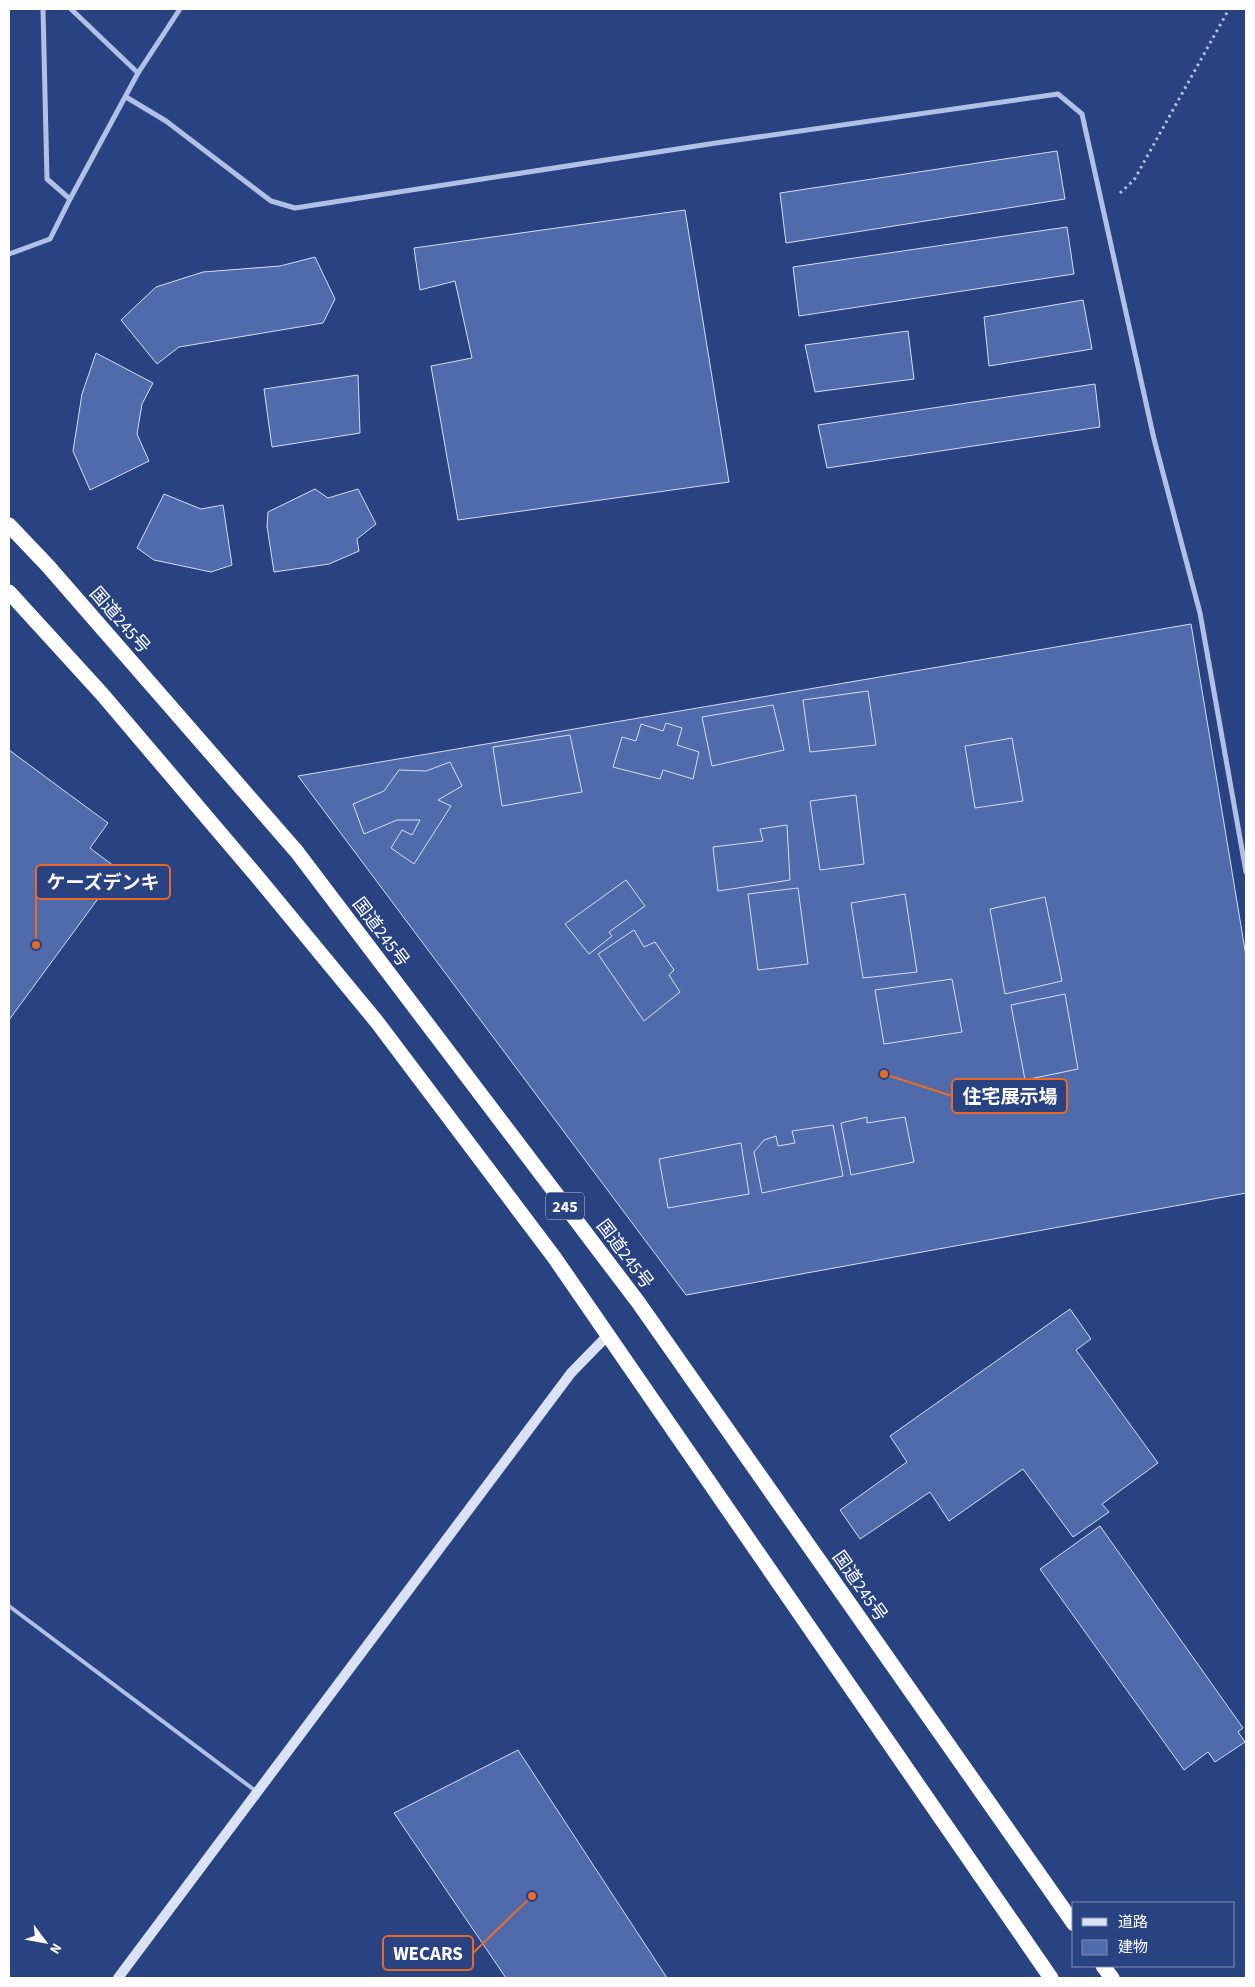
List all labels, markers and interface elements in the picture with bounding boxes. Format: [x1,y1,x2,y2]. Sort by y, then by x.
street label: 国道245号 [84,582,156,659]
callout: ケーズデンキ [36,865,170,899]
text: ケーズデンキ [46,870,160,897]
street label: 国道245号 [346,892,415,972]
callout: 住宅展示場 [952,1079,1067,1113]
text: 住宅展示場 [962,1084,1058,1111]
road number: 245 [546,1192,584,1220]
street label: 国道245号 [590,1214,659,1294]
street label: 国道245号 [826,1546,893,1627]
legend [1072,1902,1235,1967]
text: 道路 [1118,1912,1148,1933]
north arrow [20,1917,70,1967]
callout: WECARS [383,1936,473,1970]
text: 建物 [1118,1937,1148,1958]
text: N [44,1939,66,1958]
text: WECARS [393,1941,463,1968]

